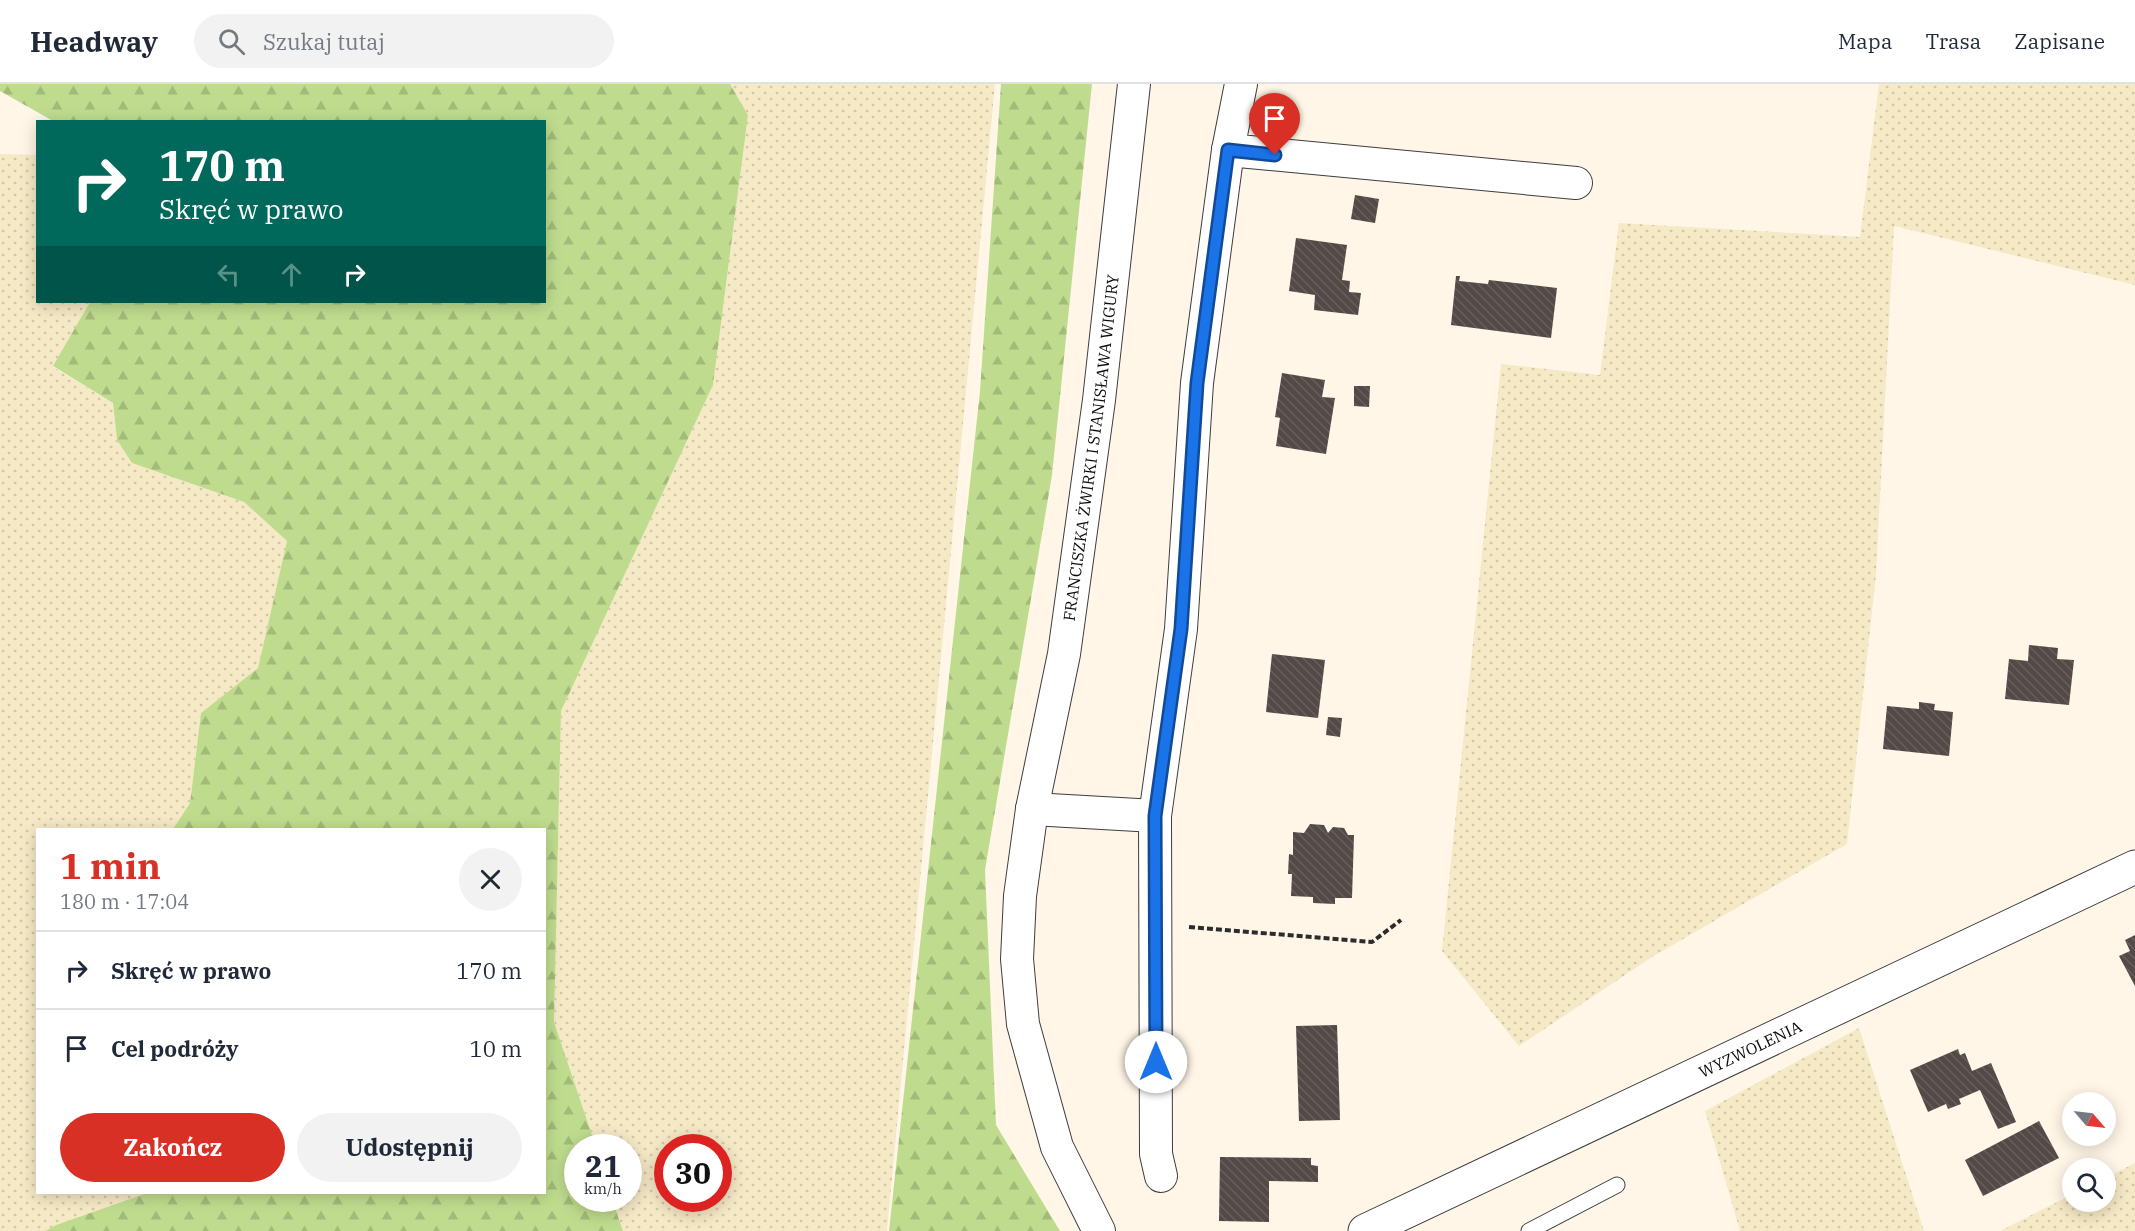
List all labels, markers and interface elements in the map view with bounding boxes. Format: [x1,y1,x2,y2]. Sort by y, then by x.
search box [194,14,614,68]
text: Headway [30,23,158,60]
icon: search [215,25,248,58]
text: Szukaj tutaj [263,27,385,56]
text: Mapa [1838,27,1892,55]
text: Trasa [1925,27,1981,55]
text: Zapisane [2014,27,2105,55]
pin [1249,93,1300,155]
icon: arrive [1258,102,1291,135]
text: 170 m [159,138,285,193]
icon: right [60,144,138,222]
text: Skręć w prawo [159,191,344,226]
icon: left [212,258,245,291]
icon: ahead [275,258,308,291]
icon: right [338,258,371,291]
street label: FRANCISZKA ŻWIRKI I STANISŁAWA WIGURY [1059,273,1123,622]
text: 1 min [60,842,161,889]
button: close [459,848,522,911]
text: 180 m · 17:04 [60,888,189,915]
icon: right [60,954,93,987]
text: Skręć w prawo [111,956,271,985]
text: 170 m [456,956,522,985]
street label: WYZWOLENIA [1695,1016,1805,1082]
position arrow [1124,1030,1188,1094]
icon: arrive [60,1032,93,1065]
text: Cel podróży [111,1034,239,1063]
text: 10 m [470,1034,522,1063]
north arrow [2062,1092,2116,1146]
map controls [2062,1092,2116,1212]
button: Zakończ [60,1113,285,1182]
button: Udostępnij [297,1113,522,1182]
speed limit sign: 30 [654,1134,732,1212]
text: 21 [585,1146,621,1185]
button: search [2062,1158,2116,1212]
text: km/h [584,1179,622,1198]

